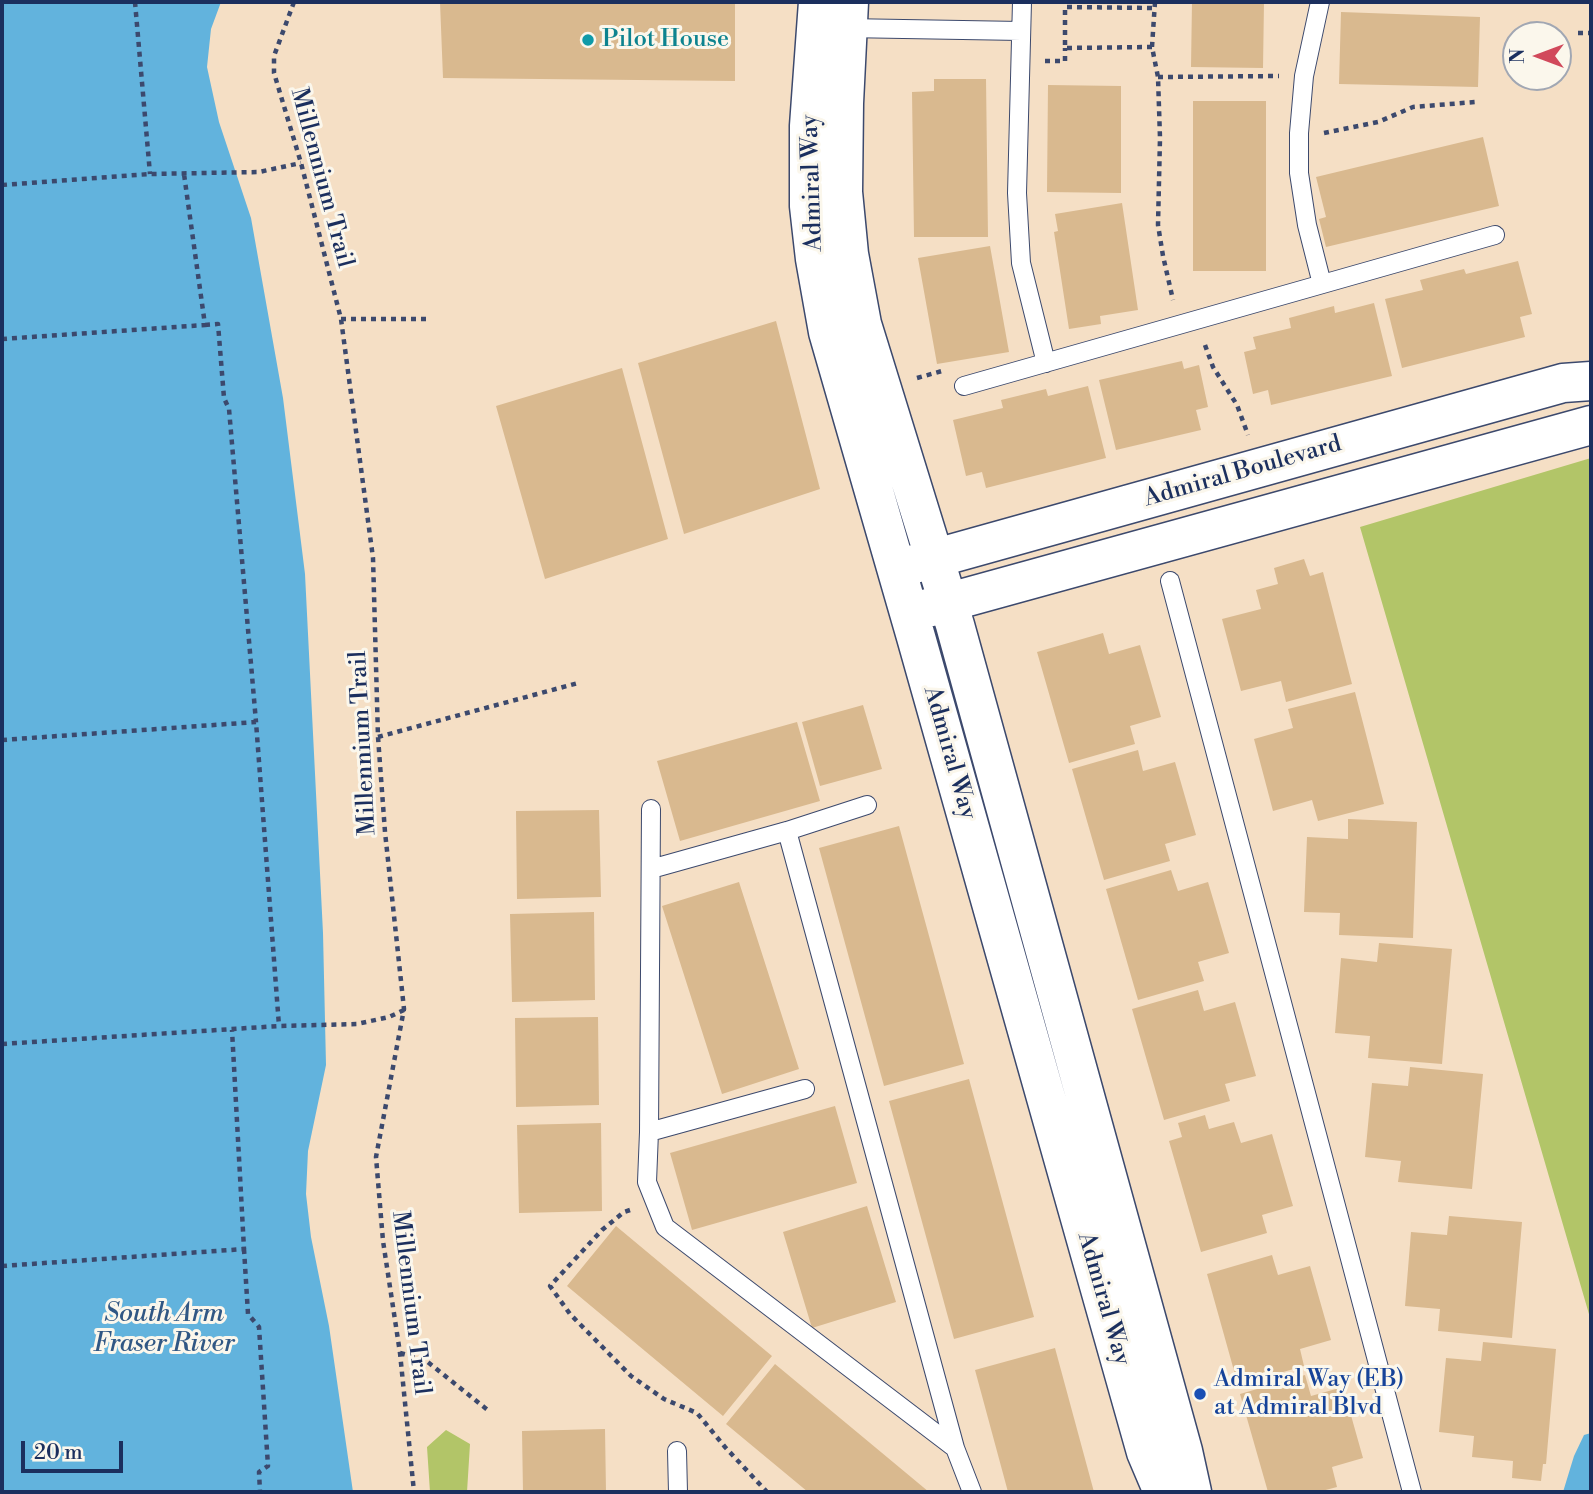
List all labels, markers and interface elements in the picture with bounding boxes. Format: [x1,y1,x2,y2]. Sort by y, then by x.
north arrow [1502,21,1572,91]
place label: Pilot House [602,26,729,54]
marker: Pilot House [580,32,596,48]
text: N [1506,48,1530,64]
street label: Millennium Trail [283,85,359,271]
street label: Admiral Way [796,114,830,252]
street label: Admiral Boulevard [1141,430,1345,514]
street label: Millennium Trail [345,650,383,836]
street label: Admiral Way [916,683,982,823]
street label: Millennium Trail [384,1209,436,1397]
street label: Admiral Way [1070,1229,1136,1369]
water label: South Arm Fraser River [93,1299,235,1360]
place label: Admiral Way (EB) at Admiral Blvd [1214,1366,1404,1422]
marker: Admiral Way (EB) at Admiral Blvd [1192,1386,1208,1402]
scale bar [24,1428,126,1472]
text: 20 m [34,1440,83,1466]

